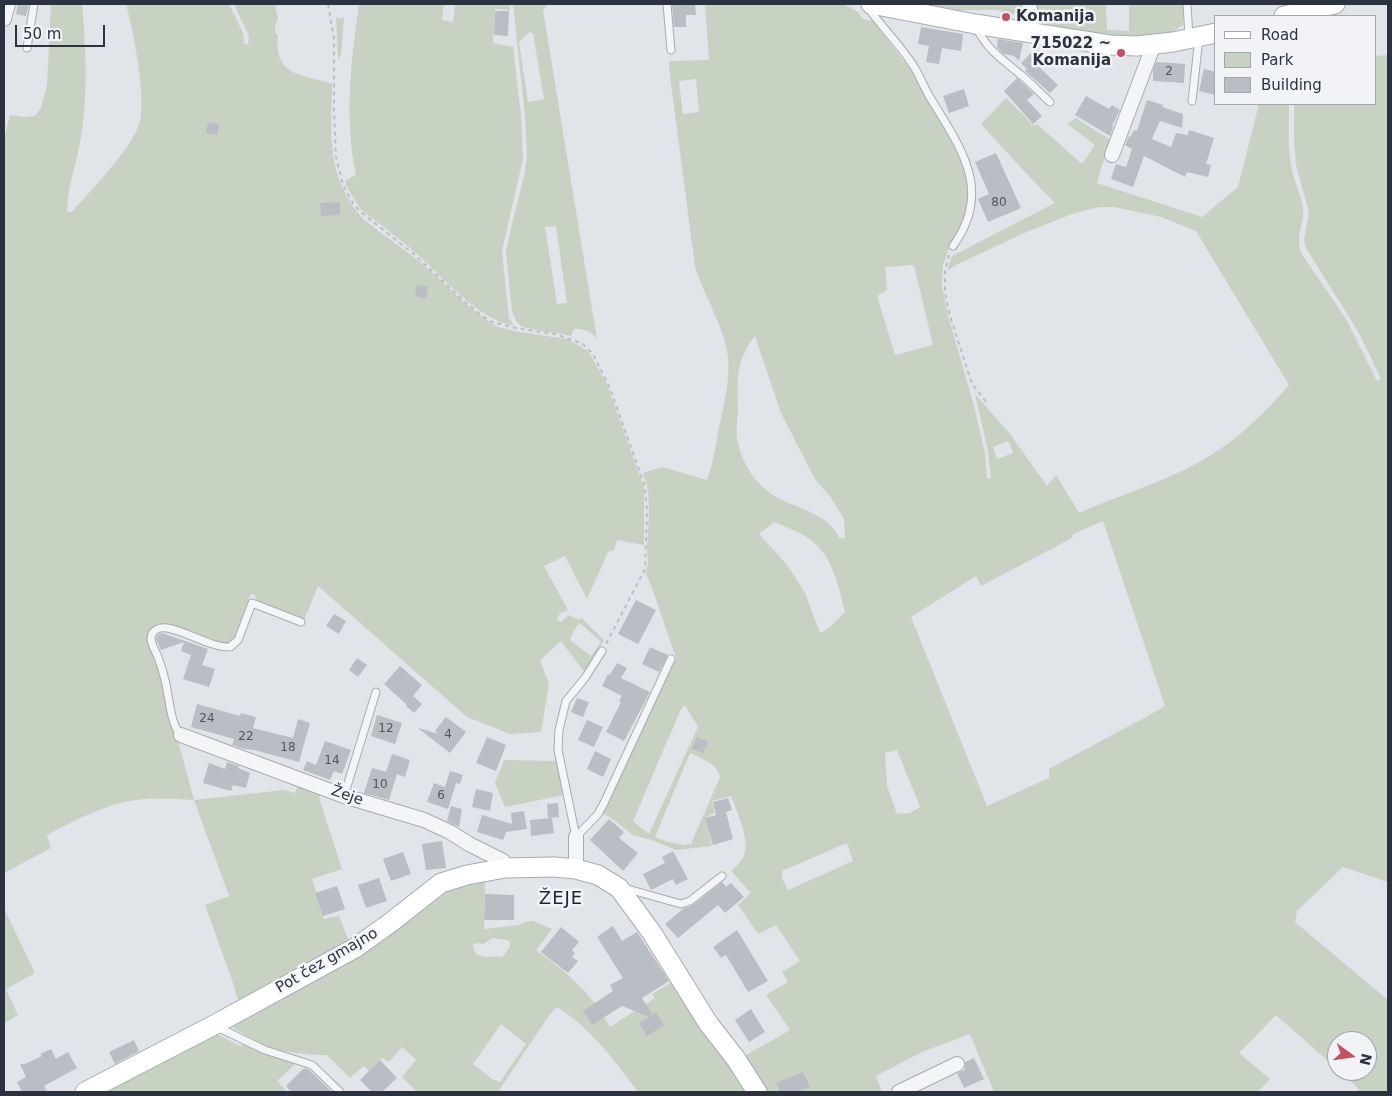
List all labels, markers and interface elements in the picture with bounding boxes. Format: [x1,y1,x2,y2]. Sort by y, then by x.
place label: Komanija [1016,8,1095,26]
marker: Komanija [1000,11,1012,23]
scale bar [18,15,108,47]
legend [1214,15,1377,105]
text: 50 m [23,25,61,43]
text: Road [1261,26,1299,44]
place label: 715022 ~ Komanija [1031,35,1111,70]
marker: 715022 ~ Komanija [1115,47,1127,59]
text: Park [1261,51,1293,69]
house number: 2 [1165,65,1173,79]
text: Building [1261,76,1322,94]
house number: 80 [991,196,1007,210]
house number: 24 [199,712,215,726]
house number: 12 [378,722,394,736]
house number: 4 [444,728,452,742]
house number: 22 [238,730,254,744]
house number: 18 [280,741,296,755]
house number: 14 [324,754,340,768]
house number: 10 [372,778,388,792]
street label: Žeje [329,782,365,810]
house number: 6 [437,789,445,803]
district label: ŽEJE [538,888,584,910]
street label: Pot čez gmajno [273,925,381,997]
north arrow [1327,1031,1377,1081]
text: N [1356,1052,1375,1067]

